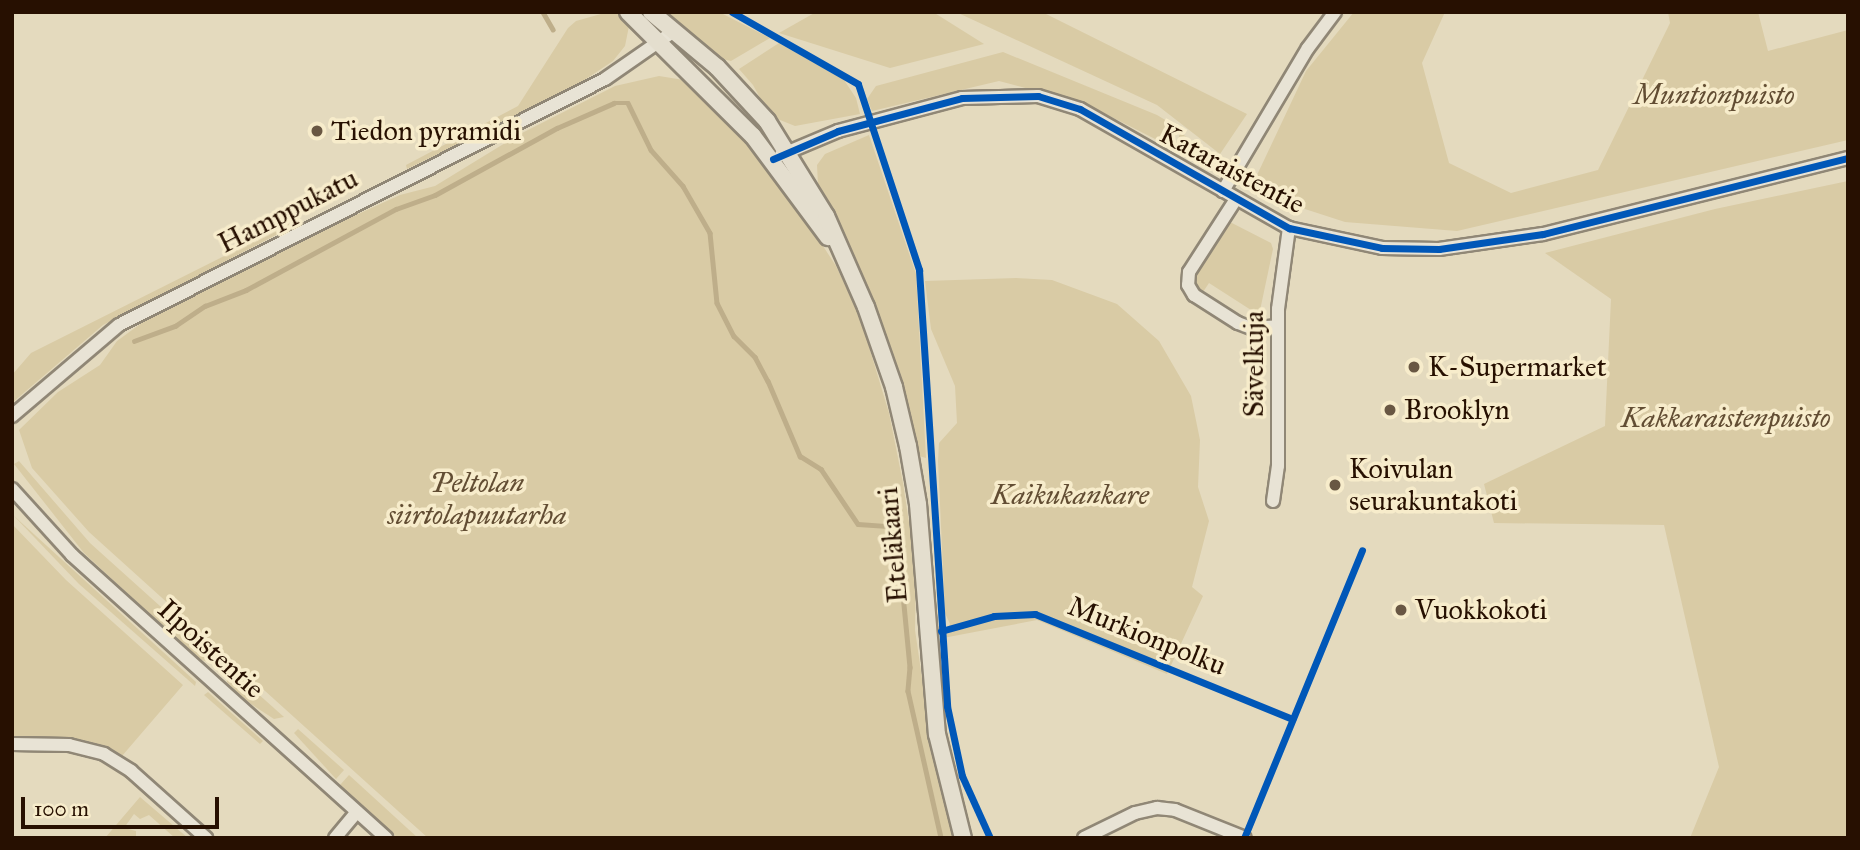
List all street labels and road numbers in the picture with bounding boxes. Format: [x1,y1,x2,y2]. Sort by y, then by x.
street label: Kataraistentie [1154,117,1310,221]
street label: Hamppukatu [213,161,363,261]
street label: Sävelkuja [1237,311,1271,417]
street label: Eteläkaari [871,486,915,604]
street label: Murkionpolku [1063,589,1231,683]
street label: Ilpoistentie [151,592,271,706]

